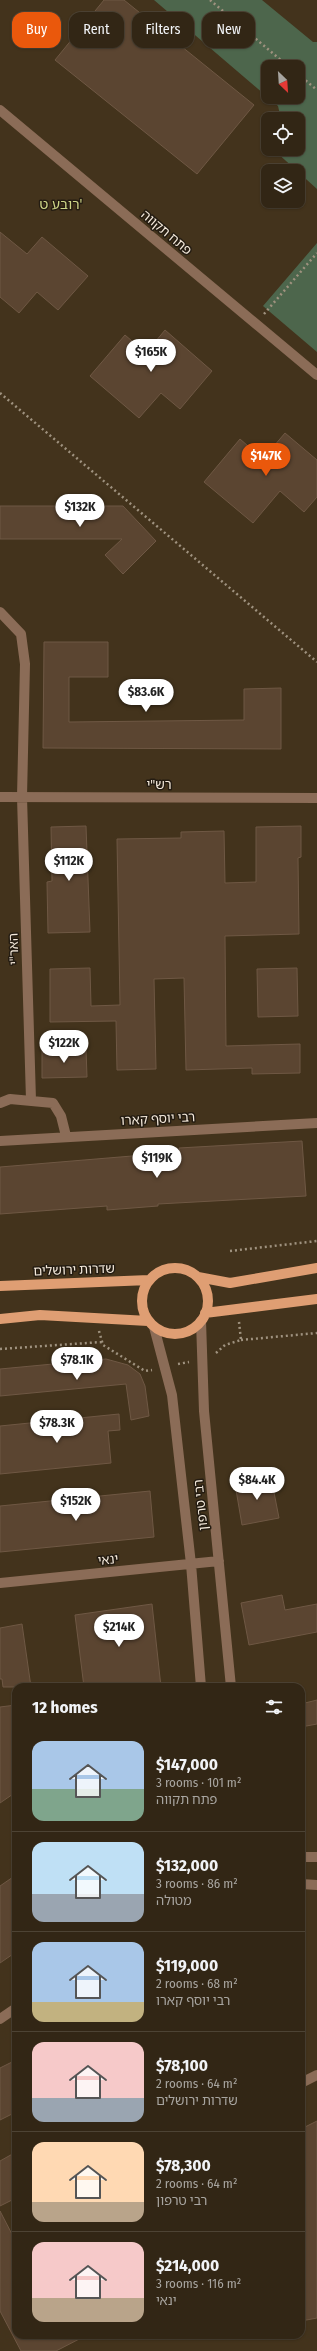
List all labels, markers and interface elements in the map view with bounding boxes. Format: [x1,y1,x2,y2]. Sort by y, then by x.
chip: Buy [12,12,61,48]
chip: Rent [69,12,124,48]
chip: Filters [132,12,194,48]
chip: New [202,12,255,48]
north arrow [261,60,305,104]
map controls [261,60,305,208]
button: locate [261,112,305,156]
button: layers [261,164,305,208]
district label: רובע ט' [40,196,83,213]
street label: פתח תקווה [138,207,195,258]
pin: $165K [123,339,179,373]
text: $165K [135,344,167,359]
pin: $147K [238,443,294,477]
text: $147K [250,448,282,463]
pin: $132K [52,494,108,528]
text: $132K [64,499,96,514]
pin: $83.6K [113,679,179,713]
text: $83.6K [128,684,164,699]
street label: רש"י [146,777,172,792]
pin: $112K [41,848,97,882]
text: $112K [54,853,84,868]
street label: האר"י [5,933,22,965]
pin: $122K [36,1030,92,1064]
text: $122K [48,1035,80,1050]
street label: רבי יוסף קארו [120,1109,196,1128]
pin: $119K [129,1145,185,1179]
text: $119K [141,1150,173,1165]
street label: שדרות ירושלים [33,1261,115,1278]
pin: $78.1K [44,1347,110,1381]
text: $78.1K [60,1352,94,1367]
pin: $78.3K [24,1410,90,1444]
text: $78.3K [39,1415,75,1430]
pin: $84.4K [224,1467,290,1501]
text: $84.4K [239,1472,275,1487]
street label: רבי טרפון [190,1479,211,1531]
pin: $152K [48,1488,104,1522]
text: $152K [60,1493,92,1508]
street label: ינאי [97,1551,119,1568]
pin: $214K [91,1614,147,1648]
text: $214K [103,1619,135,1634]
icon: filters [263,1696,285,1718]
text: 12 homes [32,1697,98,1718]
text: $147,000 [156,1754,218,1775]
icon: home [64,1757,112,1805]
text: 3 rooms · 101 m² [156,1775,241,1790]
text: פתח תקווה [156,1792,217,1807]
text: $132,000 [156,1855,218,1876]
icon: home [64,1858,112,1906]
text: 3 rooms · 86 m² [156,1876,238,1891]
text: מטולה [156,1893,192,1908]
text: $119,000 [156,1955,218,1976]
icon: home [64,1958,112,2006]
text: 2 rooms · 68 m² [156,1976,238,1991]
text: רבי יוסף קארו [156,1993,230,2008]
text: $78,100 [156,2055,208,2076]
icon: home [64,2058,112,2106]
text: 2 rooms · 64 m² [156,2076,237,2091]
text: שדרות ירושלים [156,2093,238,2108]
text: $78,300 [156,2155,211,2176]
icon: home [64,2158,112,2206]
text: 2 rooms · 64 m² [156,2176,237,2191]
text: רבי טרפון [156,2193,207,2208]
text: $214,000 [156,2255,219,2276]
icon: home [64,2258,112,2306]
text: 3 rooms · 116 m² [156,2276,241,2291]
text: ינאי [156,2293,177,2308]

